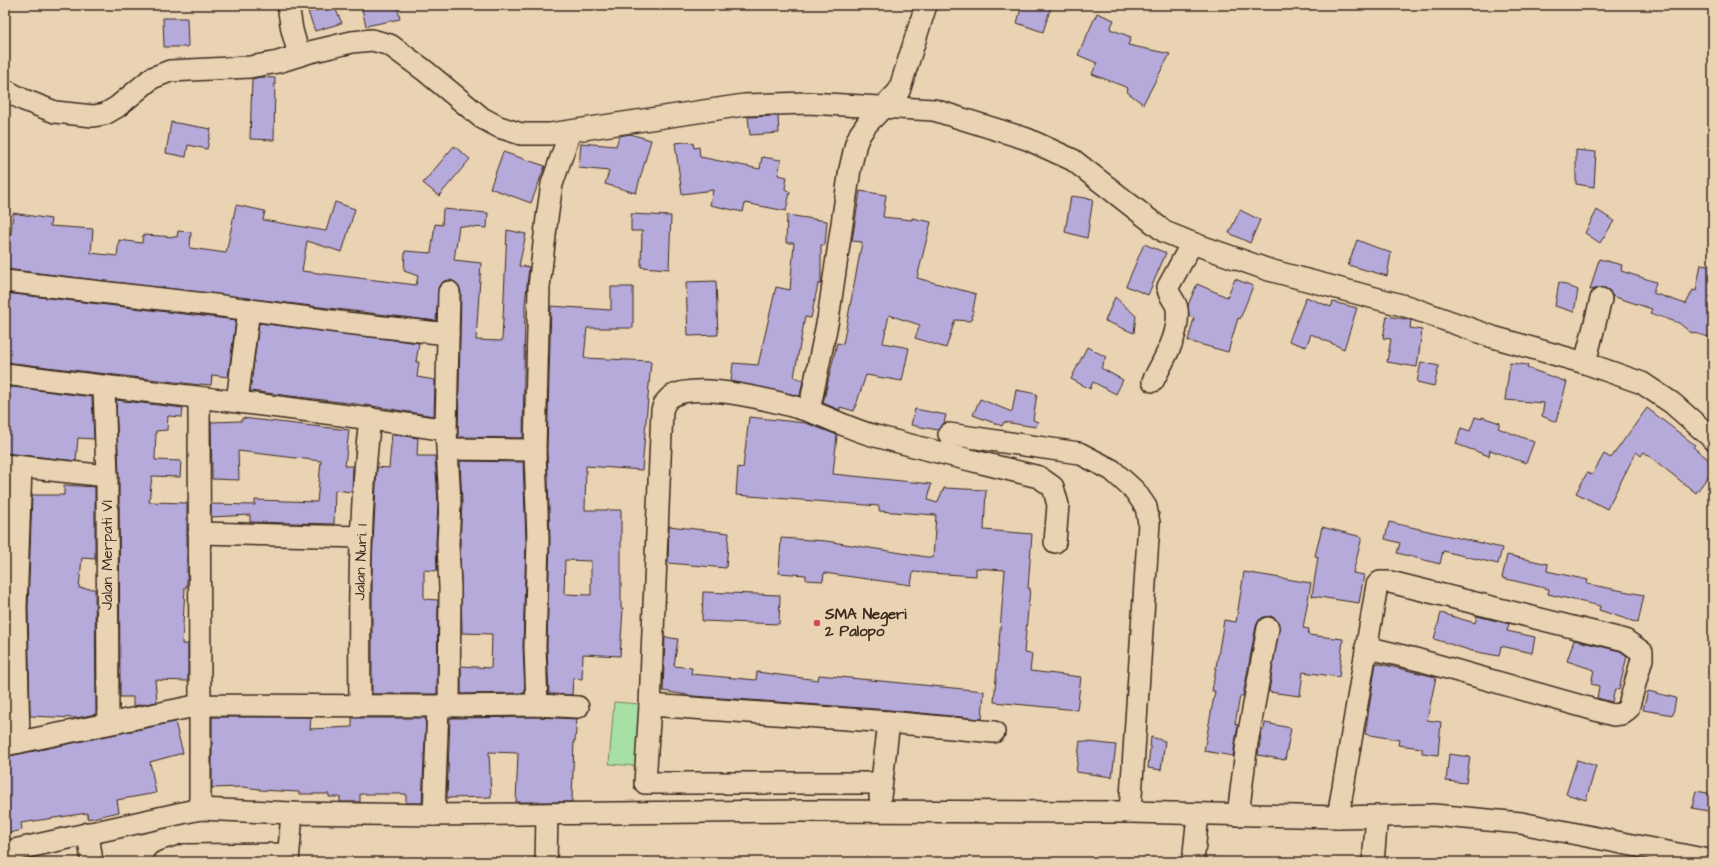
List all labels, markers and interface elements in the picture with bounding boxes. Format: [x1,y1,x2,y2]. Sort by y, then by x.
street label: Jalan Merpati VI [97,500,118,610]
street label: Jalan Nuri. I [349,523,373,601]
place label: SMA Negeri 2 Palopo [824,604,907,642]
marker: SMA Negeri 2 Palopo [812,618,822,628]

